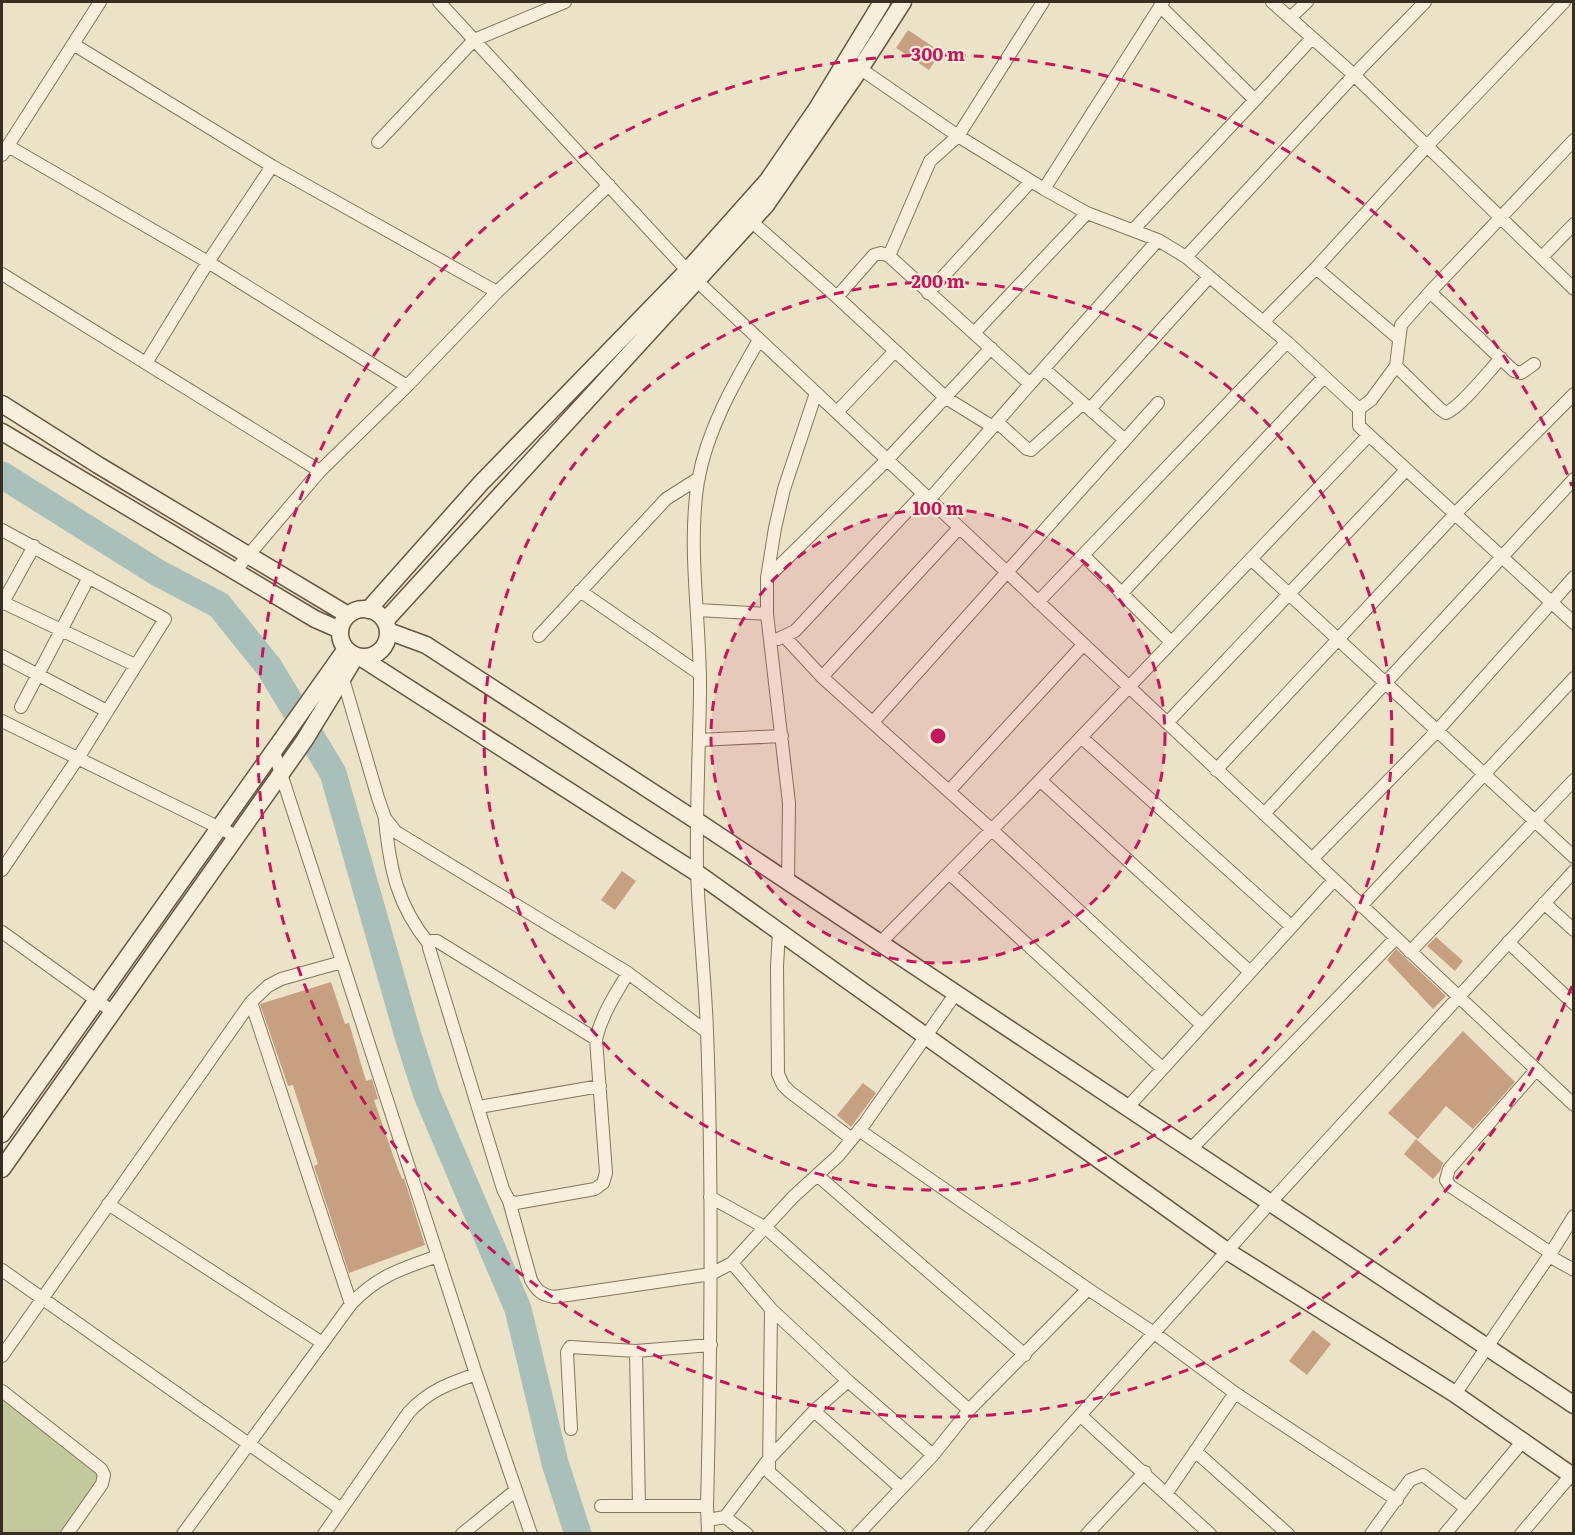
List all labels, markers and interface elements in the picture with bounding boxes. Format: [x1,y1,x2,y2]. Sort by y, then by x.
text: 300 m [911,40,965,67]
text: 200 m [911,267,965,294]
text: 100 m [912,494,964,521]
centre of rings [928,726,948,746]

